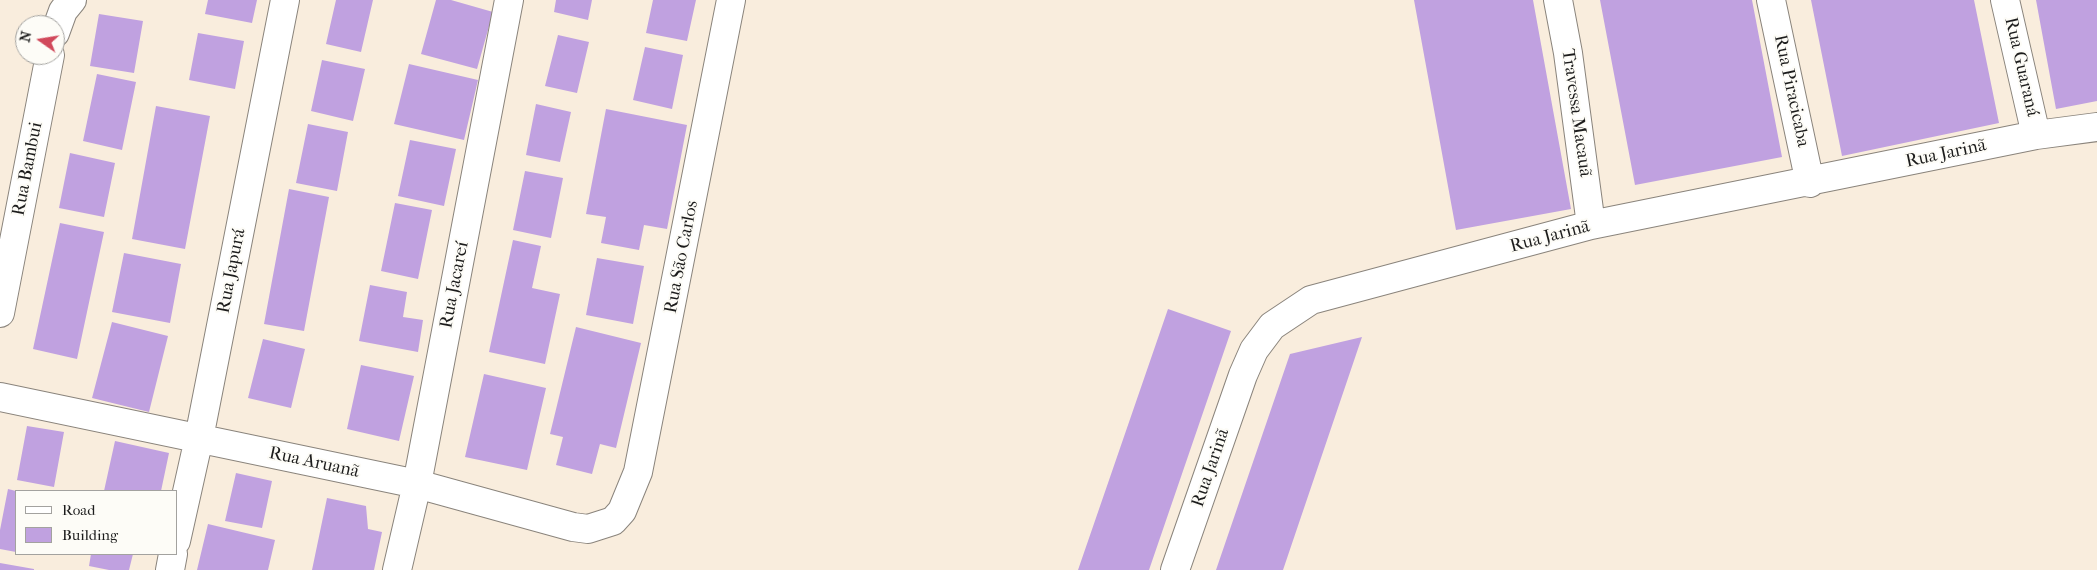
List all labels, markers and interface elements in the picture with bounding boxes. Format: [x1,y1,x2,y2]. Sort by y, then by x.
north arrow [15,15,65,65]
street label: Rua Guaraná [1999,15,2043,119]
text: N [16,30,35,44]
street label: Rua Piracicaba [1769,33,1813,149]
street label: Travessa Macauã [1556,48,1596,178]
street label: Rua Bambui [8,120,48,218]
street label: Rua Jarinã [1904,135,1988,173]
street label: Rua São Carlos [660,199,704,315]
street label: Rua Jarinã [1508,216,1592,258]
street label: Rua Japurá [213,227,251,315]
street label: Rua Jacareí [436,240,474,330]
street label: Rua Jarinã [1188,426,1234,510]
street label: Rua Aruanã [267,443,361,483]
legend [15,490,178,555]
text: Road [62,501,95,519]
text: Building [62,526,118,544]

